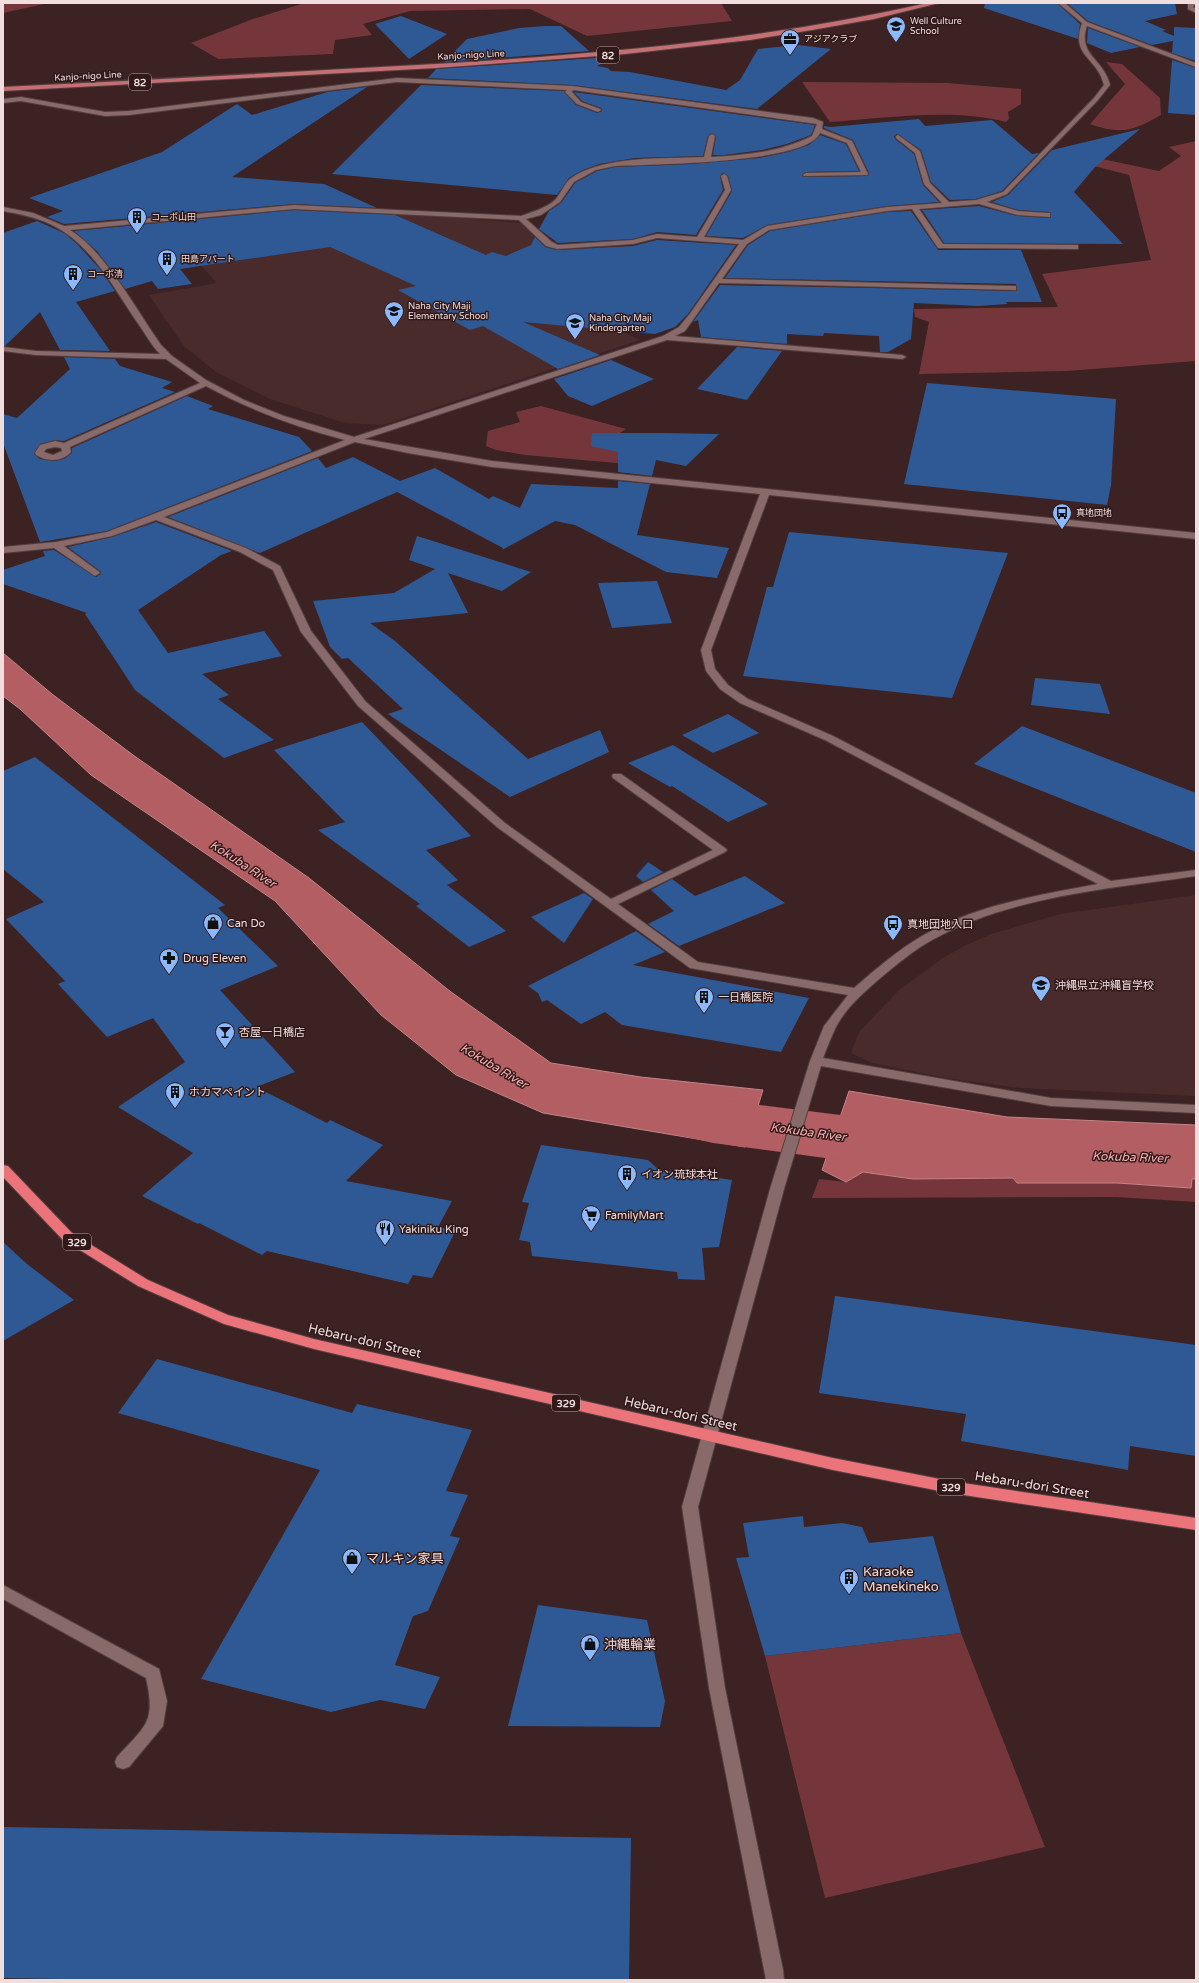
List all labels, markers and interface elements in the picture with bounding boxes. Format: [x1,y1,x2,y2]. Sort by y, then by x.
school or university icon: Well Culture School [885,15,907,43]
place label: Well Culture School [910,16,962,37]
office icon: アジアクラブ [779,28,801,56]
place label: アジアクラブ [804,34,857,45]
road number: 82 [597,47,619,63]
street label: Kanjo-nigo Line [437,48,505,63]
street label: Kanjo-nigo Line [54,69,122,84]
road number: 82 [129,74,151,90]
building icon: コーポ山田 [126,206,148,234]
place label: コーポ山田 [151,212,196,223]
building icon: 田島アパート [156,248,178,276]
place label: 田島アパート [181,254,235,265]
building icon: コーポ清 [62,263,84,291]
place label: コーポ清 [87,269,123,280]
school or university icon: Naha City Maji Elementary School [383,300,405,328]
place label: Naha City Maji Elementary School [408,301,488,322]
school or university icon: Naha City Maji Kindergarten [564,312,586,340]
place label: Naha City Maji Kindergarten [589,313,652,334]
bus stop icon: 真地団地 [1051,502,1073,530]
place label: 真地団地 [1076,508,1112,519]
water label: Kokuba River [207,837,280,891]
shop icon: Can Do [202,912,224,940]
bus stop icon: 真地団地入口 [882,913,904,941]
place label: Can Do [227,917,265,930]
place label: 真地団地入口 [907,918,973,931]
pharmacy icon: Drug Eleven [158,947,180,975]
place label: Drug Eleven [183,952,246,965]
school or university icon: 沖縄県立沖縄盲学校 [1030,974,1052,1002]
place label: 沖縄県立沖縄盲学校 [1055,979,1154,992]
building icon: 一日橋医院 [693,986,715,1014]
place label: 一日橋医院 [718,991,773,1004]
bar icon: 杏屋一日橋店 [214,1021,236,1049]
place label: 杏屋一日橋店 [239,1026,305,1039]
water label: Kokuba River [458,1040,531,1092]
building icon: ホカマペイント [164,1081,186,1109]
place label: ホカマペイント [189,1086,266,1099]
water label: Kokuba River [769,1120,848,1144]
water label: Kokuba River [1092,1149,1170,1165]
building icon: イオン琉球本社 [616,1163,638,1191]
place label: イオン琉球本社 [641,1168,718,1181]
supermarket icon: FamilyMart [580,1204,602,1232]
place label: FamilyMart [605,1209,664,1222]
restaurant icon: Yakiniku King [374,1218,396,1246]
place label: Yakiniku King [399,1223,469,1236]
road number: 329 [63,1234,91,1250]
street label: Hebaru-dori Street [307,1320,423,1362]
street label: Hebaru-dori Street [623,1393,739,1435]
road number: 329 [552,1395,580,1411]
street label: Hebaru-dori Street [974,1468,1090,1502]
road number: 329 [937,1479,965,1495]
shop icon: マルキン家具 [341,1547,363,1575]
place label: マルキン家具 [366,1551,444,1567]
place label: Karaoke Manekineko [863,1564,939,1595]
building icon: Karaoke Manekineko [838,1567,860,1595]
shop icon: 沖縄輪業 [579,1633,601,1661]
place label: 沖縄輪業 [604,1637,656,1653]

